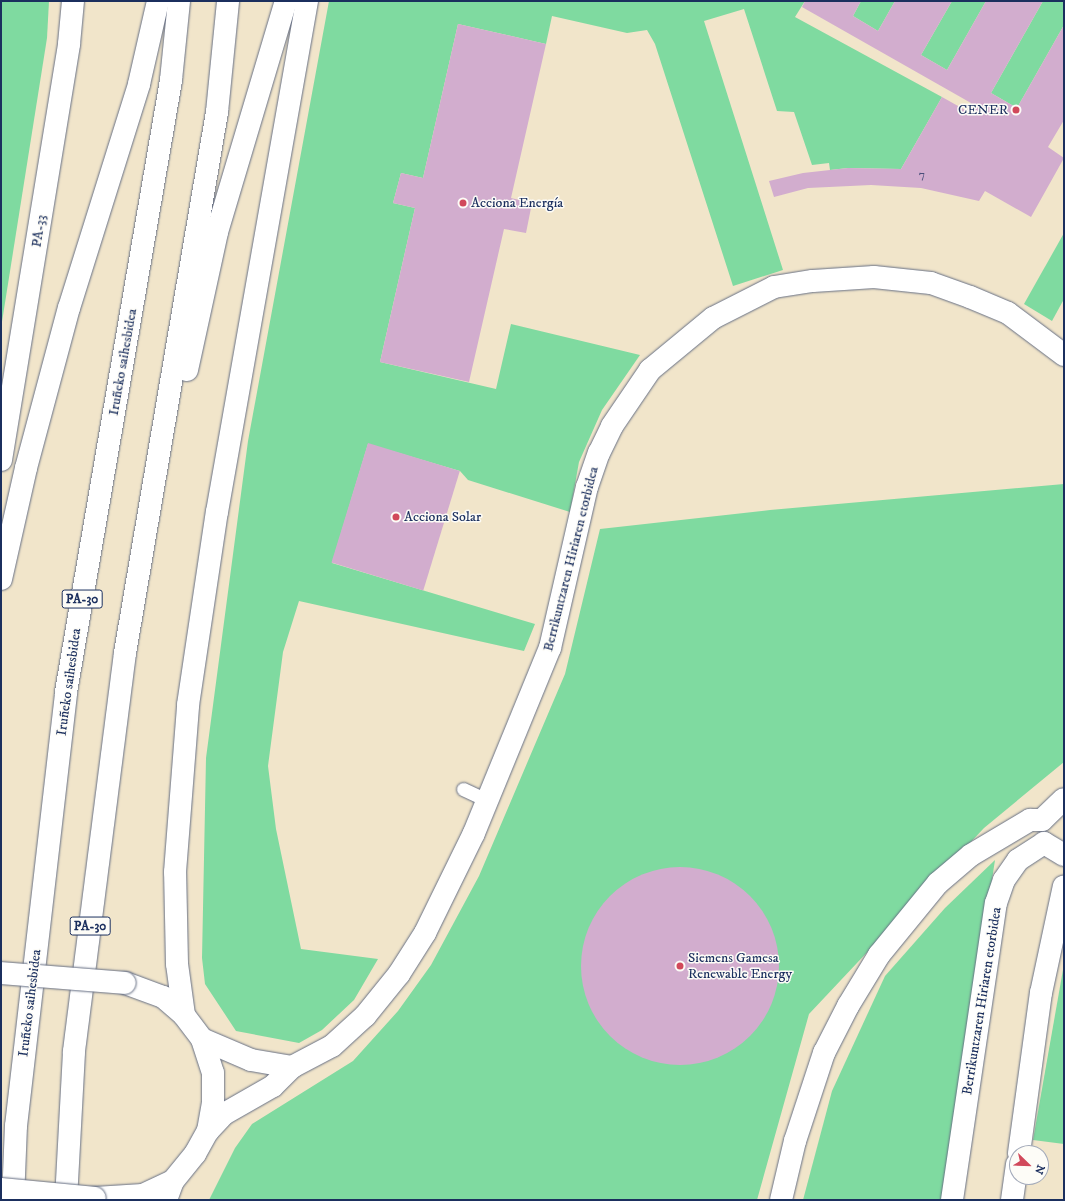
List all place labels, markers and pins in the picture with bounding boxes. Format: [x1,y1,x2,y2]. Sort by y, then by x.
place label: CENER [958,102,1008,118]
marker: CENER [1011,105,1021,115]
place label: Acciona Energía [471,195,563,211]
marker: Acciona Energía [458,198,468,208]
place label: Acciona Solar [404,509,481,525]
marker: Acciona Solar [391,512,401,522]
place label: Siemens Gamesa Renewable Energy [688,950,792,982]
marker: Siemens Gamesa Renewable Energy [675,961,685,971]

